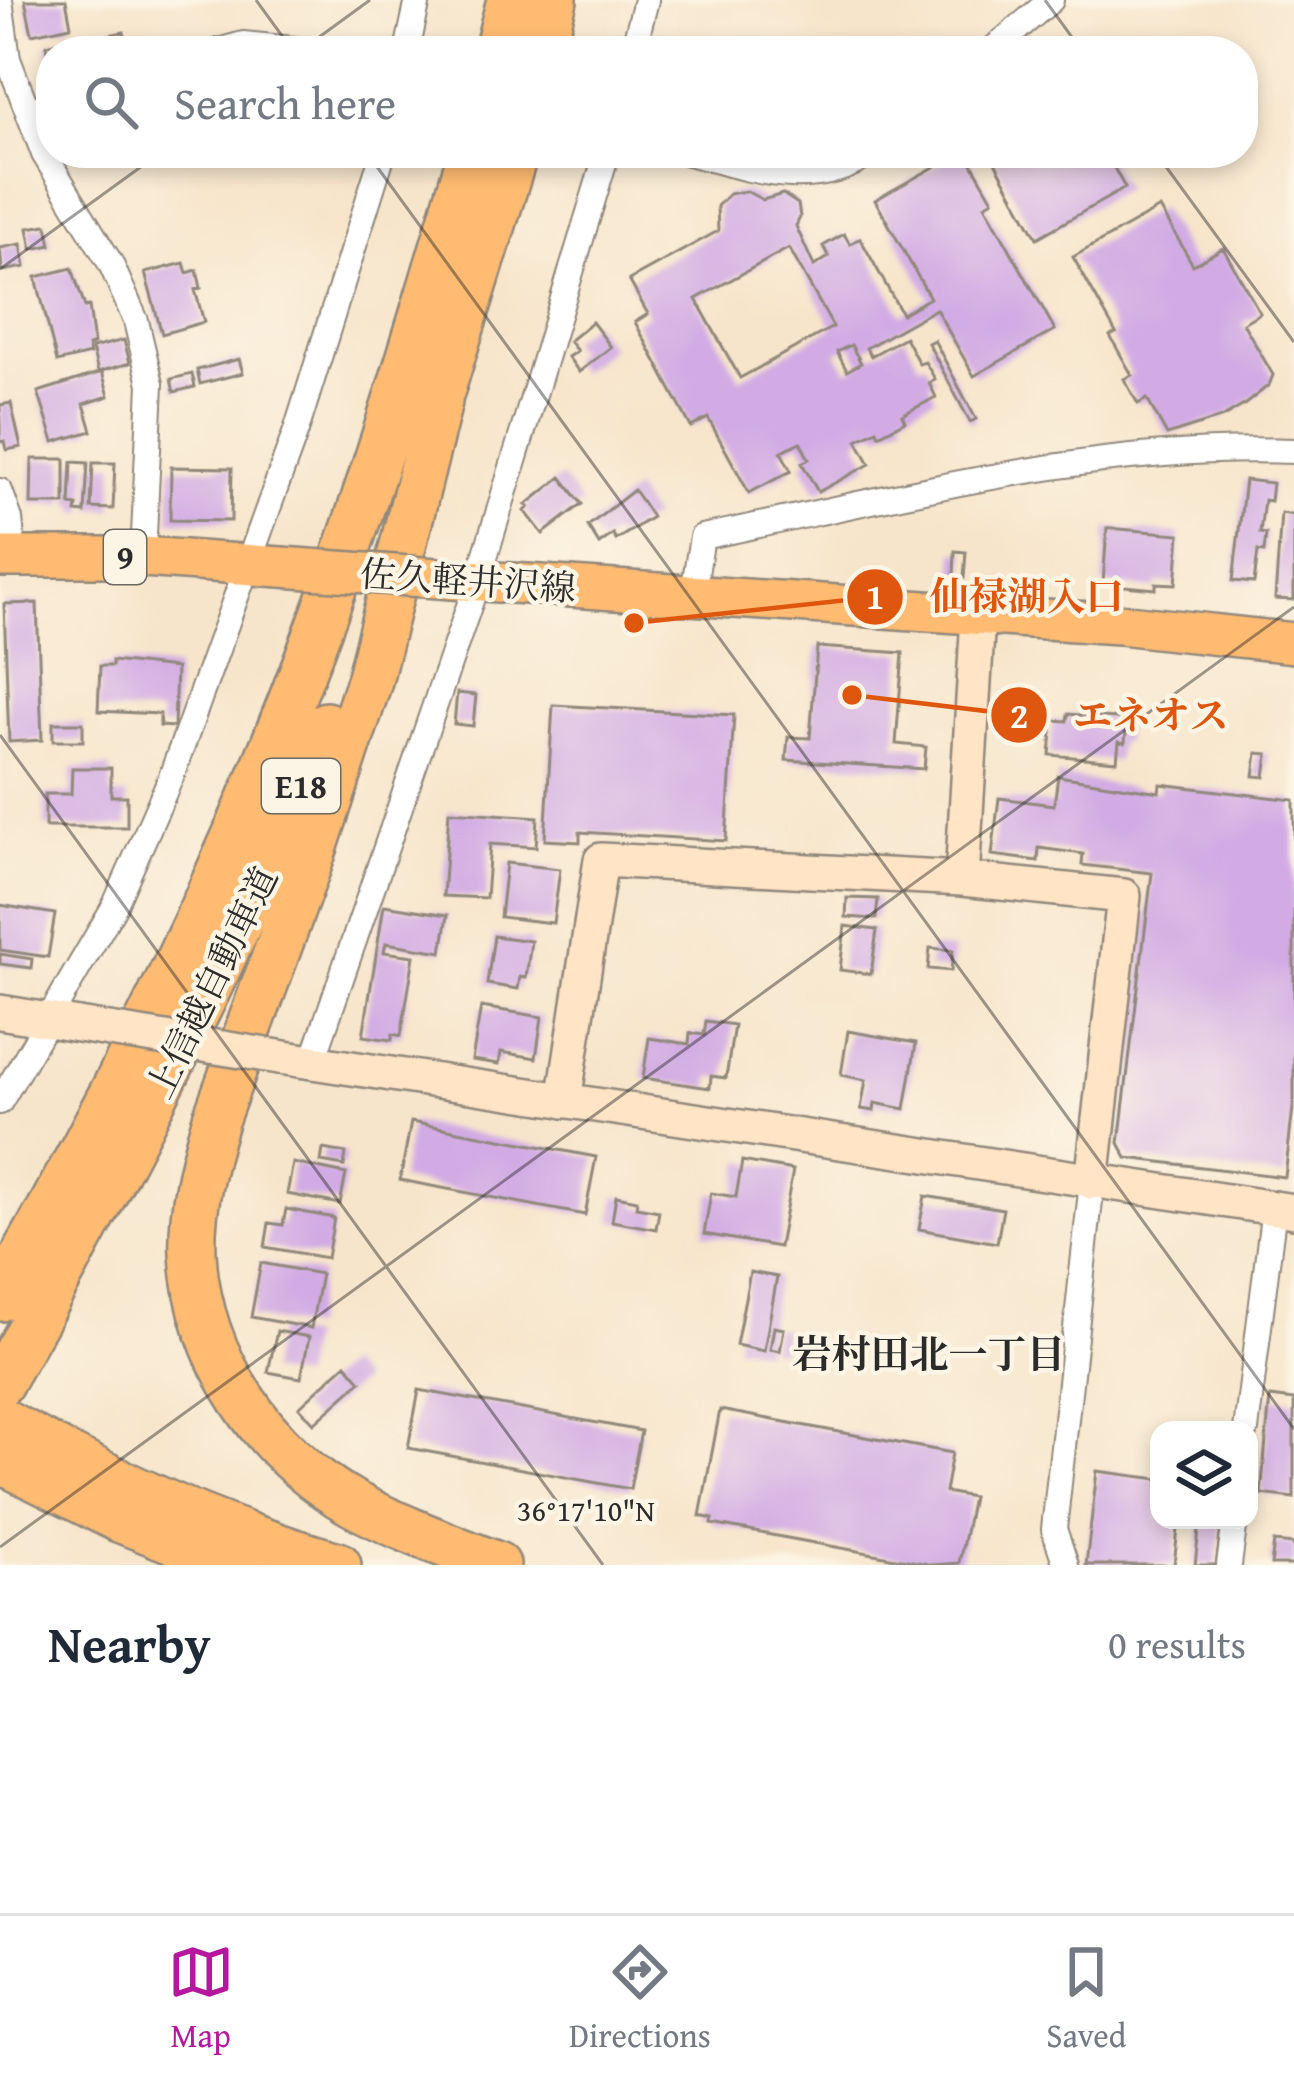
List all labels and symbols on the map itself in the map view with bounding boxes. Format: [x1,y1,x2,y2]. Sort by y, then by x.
road number: 9 [104,530,146,584]
street label: 佐久軽井沢線 [358,546,578,614]
callout: 仙禄湖入口 [845,559,1148,634]
text: 仙禄湖入口 [929,567,1125,624]
text: 1 [866,569,884,622]
callout: エネオス [989,678,1253,753]
text: エネオス [1073,686,1229,743]
text: 2 [1010,688,1028,741]
road number: E18 [262,759,340,813]
street label: 上信越自動車道 [132,857,290,1107]
district label: 岩村田北一丁目 [792,1325,1066,1382]
text: 36°17'10"N [517,1488,655,1532]

